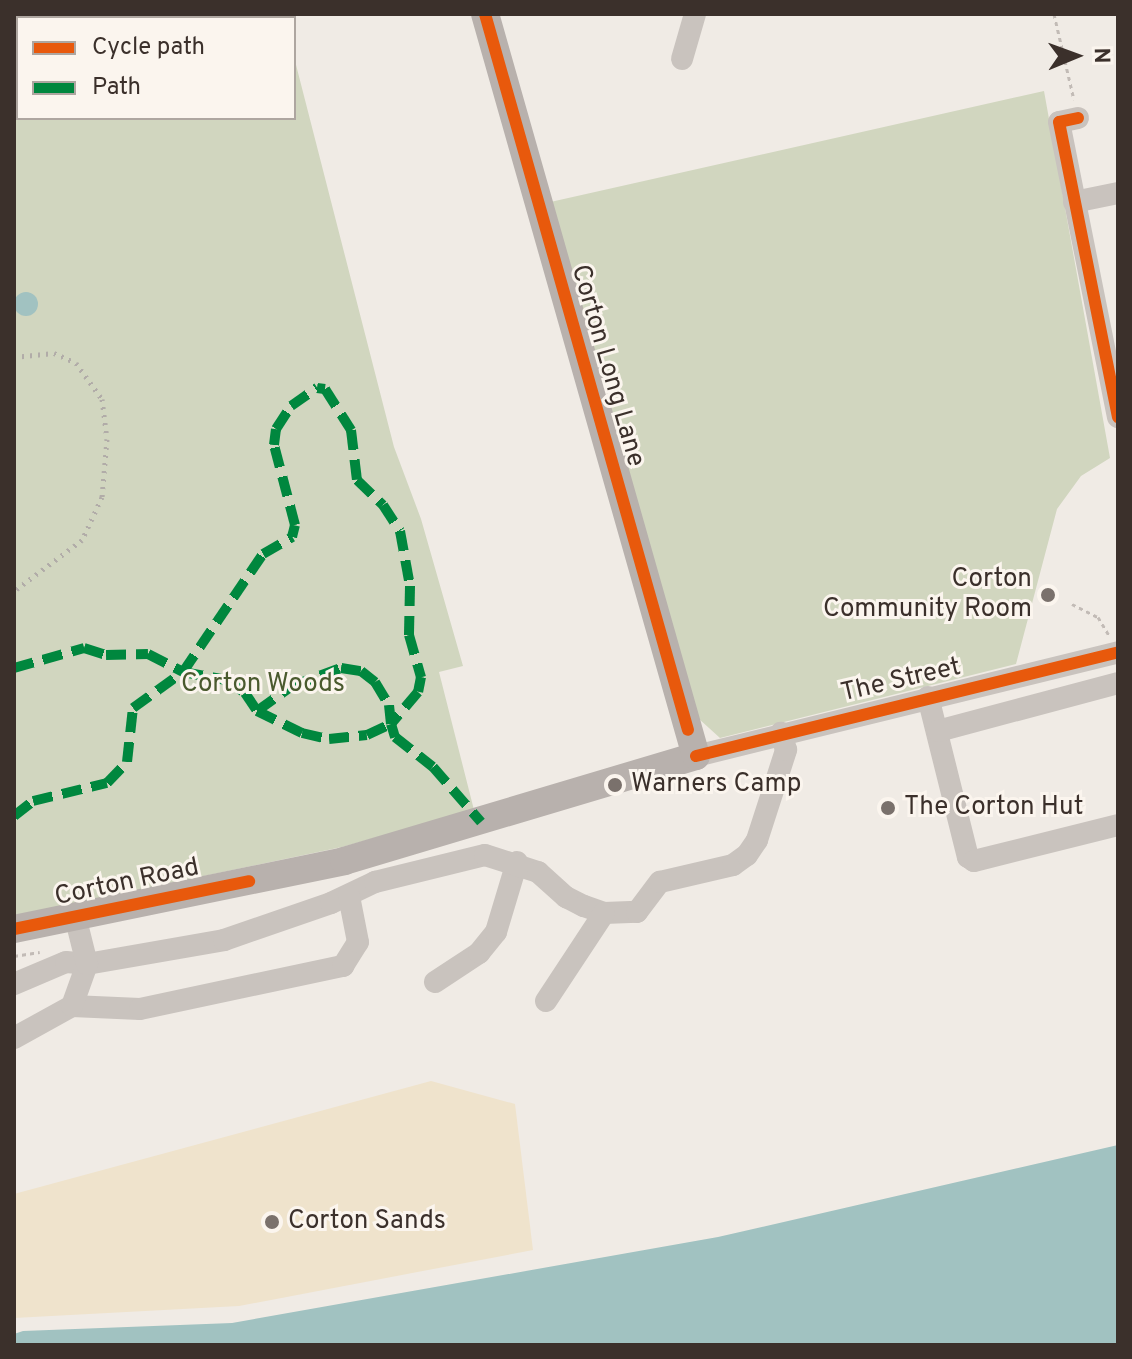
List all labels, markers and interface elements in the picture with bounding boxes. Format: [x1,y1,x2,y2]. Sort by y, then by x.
legend [16,16,296,120]
north arrow [1036,16,1116,96]
text: Cycle path [92,33,205,63]
text: N [1087,47,1114,64]
text: Path [92,73,141,103]
street label: Corton Long Lane [563,261,651,471]
place label: Corton Community Room [823,564,1032,626]
marker: Corton Community Room [1039,586,1057,604]
street label: The Street [838,652,964,710]
park label: Corton Woods [181,669,345,701]
place label: Warners Camp [631,769,802,801]
marker: Warners Camp [606,776,624,794]
place label: The Corton Hut [904,792,1083,824]
marker: The Corton Hut [879,799,897,817]
street label: Corton Road [52,852,202,914]
place label: Corton Sands [288,1206,446,1238]
marker: Corton Sands [263,1213,281,1231]

